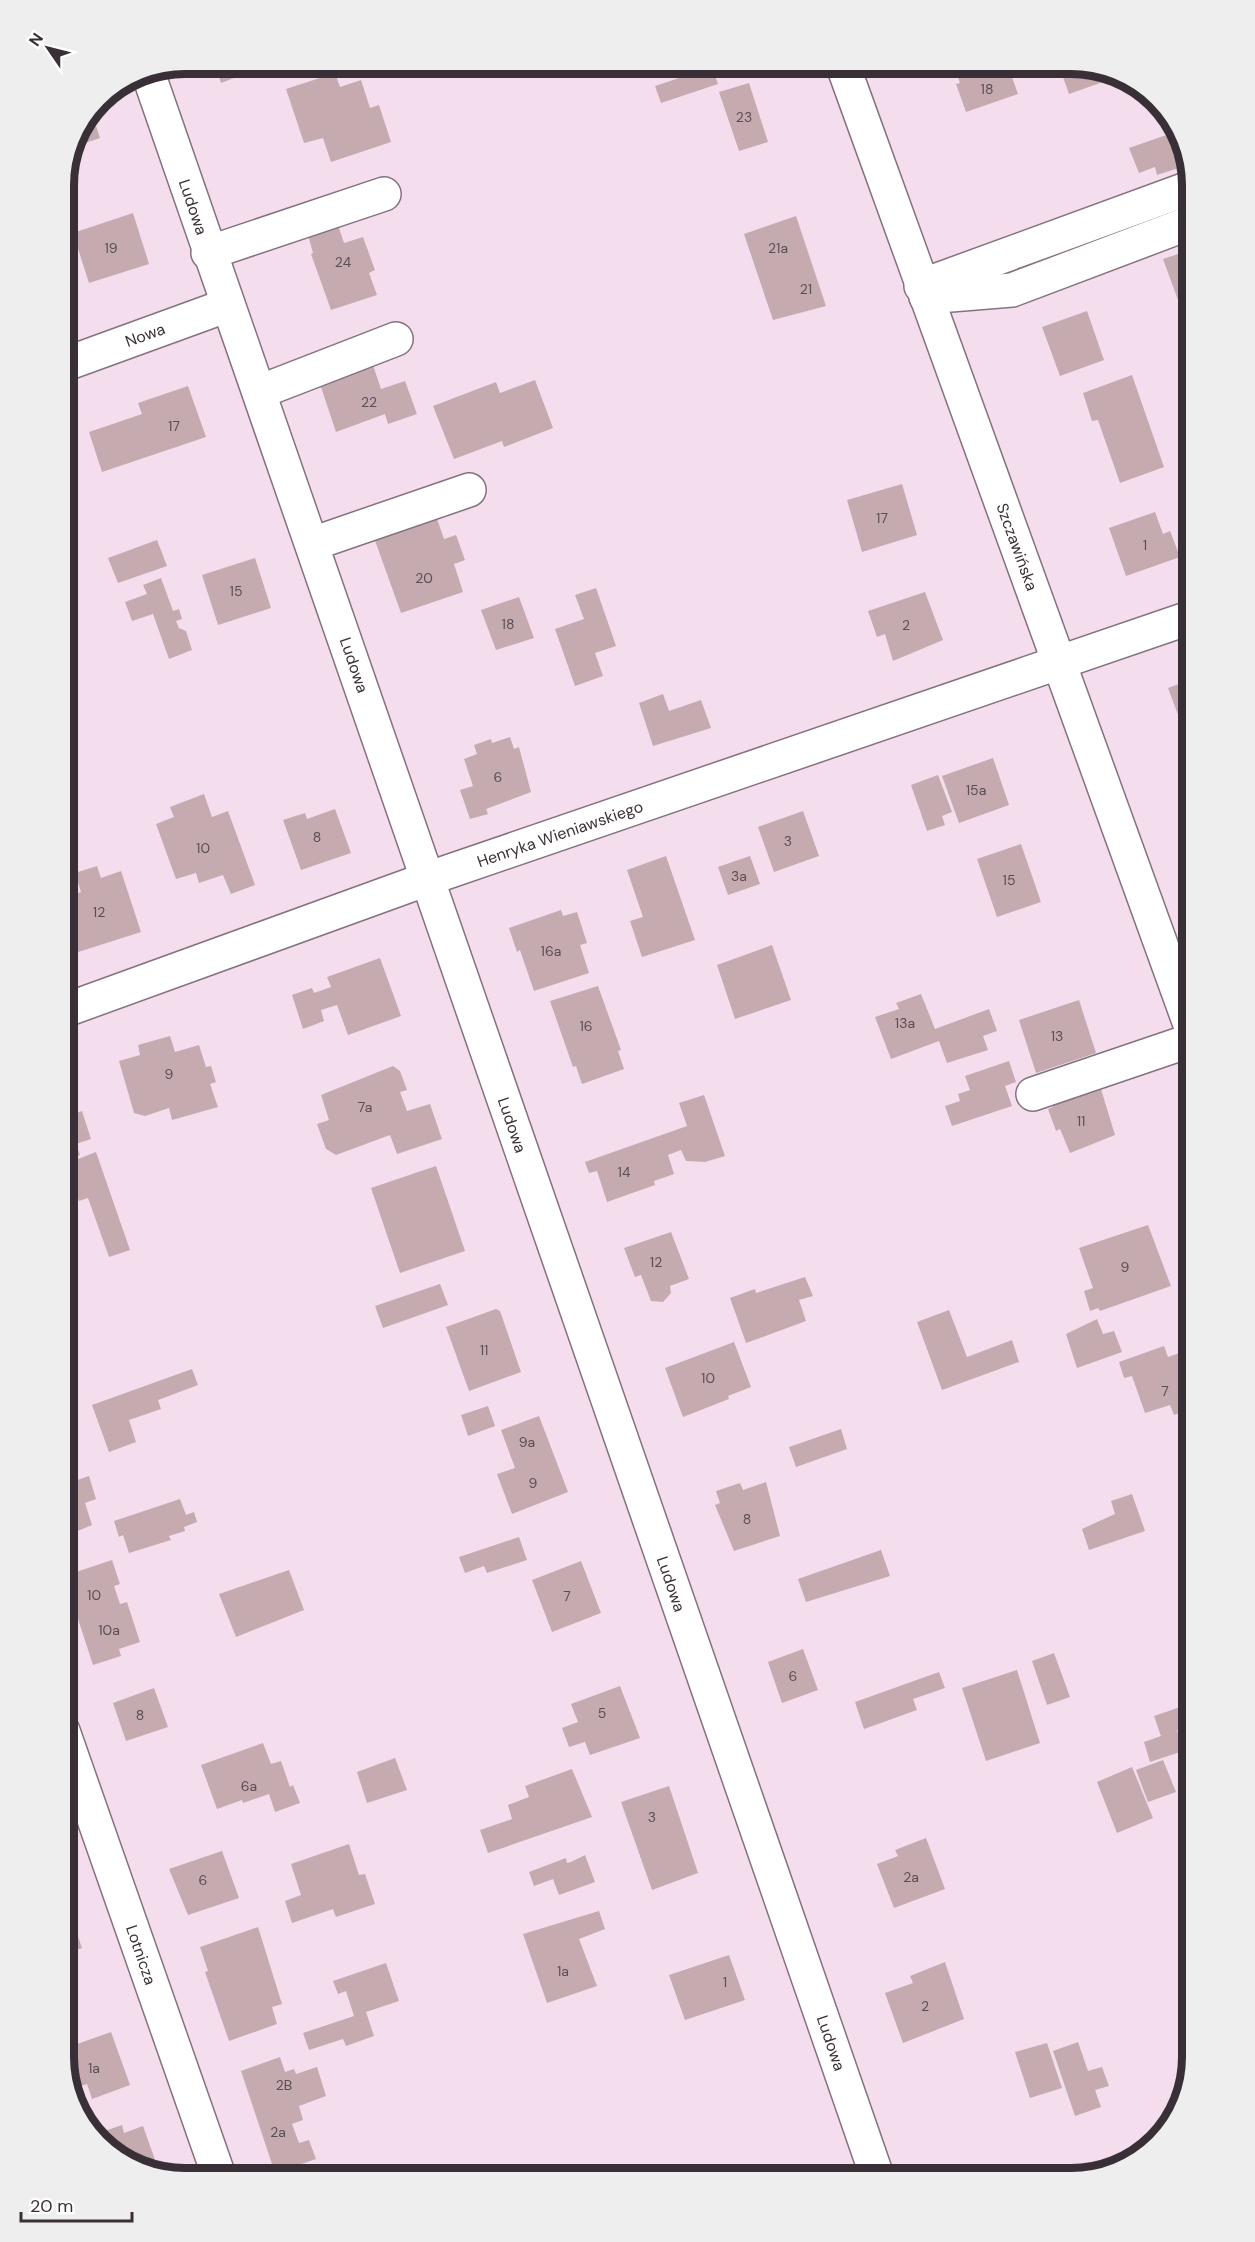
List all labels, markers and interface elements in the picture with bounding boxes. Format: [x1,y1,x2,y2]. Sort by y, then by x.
north arrow [18,18,78,78]
text: N [24,29,48,50]
house number: 18 [981,80,993,98]
house number: 23 [736,108,752,126]
street label: Ludowa [174,176,212,238]
house number: 19 [104,239,118,257]
house number: 21a [768,239,788,257]
house number: 24 [335,253,352,271]
house number: 21 [800,280,812,298]
street label: Nowa [122,318,168,352]
house number: 22 [361,393,377,411]
house number: 17 [168,417,180,435]
street label: Szczawińska [991,500,1043,594]
house number: 17 [876,509,888,527]
house number: 1 [1143,536,1147,554]
house number: 20 [415,569,433,587]
house number: 15 [230,582,242,600]
house number: 18 [502,615,514,633]
house number: 2 [902,616,910,634]
street label: Ludowa [335,634,373,696]
house number: 6 [494,768,502,786]
house number: 15a [966,781,986,799]
street label: Henryka Wieniawskiego [474,796,646,872]
house number: 8 [313,828,321,846]
house number: 3 [784,832,792,850]
house number: 10 [196,839,210,857]
house number: 3a [731,867,747,885]
house number: 15 [1003,871,1015,889]
house number: 12 [93,903,105,921]
house number: 16a [541,942,561,960]
house number: 13a [895,1014,915,1032]
house number: 16 [579,1017,593,1035]
house number: 13 [1051,1027,1063,1045]
house number: 9 [165,1065,174,1083]
street label: Ludowa [493,1094,531,1156]
house number: 7a [358,1098,372,1116]
house number: 11 [1077,1112,1085,1130]
house number: 14 [618,1163,631,1181]
house number: 12 [650,1253,662,1271]
house number: 9 [1121,1258,1130,1276]
house number: 11 [480,1341,488,1359]
house number: 10 [701,1369,715,1387]
house number: 7 [1161,1382,1169,1400]
house number: 9a [519,1433,535,1451]
house number: 9 [529,1474,538,1492]
house number: 8 [743,1510,751,1528]
street label: Ludowa [652,1553,690,1615]
house number: 10 [87,1586,101,1604]
house number: 7 [563,1587,571,1605]
house number: 10a [98,1621,120,1639]
house number: 6 [789,1667,797,1685]
house number: 5 [598,1704,606,1722]
house number: 8 [136,1706,144,1724]
house number: 6a [241,1777,257,1795]
house number: 3 [648,1808,656,1826]
house number: 2a [903,1868,919,1886]
house number: 6 [199,1871,207,1889]
street label: Lotnicza [121,1922,161,1988]
house number: 1a [557,1962,569,1980]
house number: 1 [723,1973,727,1991]
house number: 2 [921,1997,929,2015]
street label: Ludowa [812,2012,850,2074]
house number: 1a [88,2059,100,2077]
house number: 2B [276,2076,292,2094]
house number: 2a [270,2123,286,2141]
scale bar [21,2185,132,2223]
text: 20 m [30,2194,73,2218]

